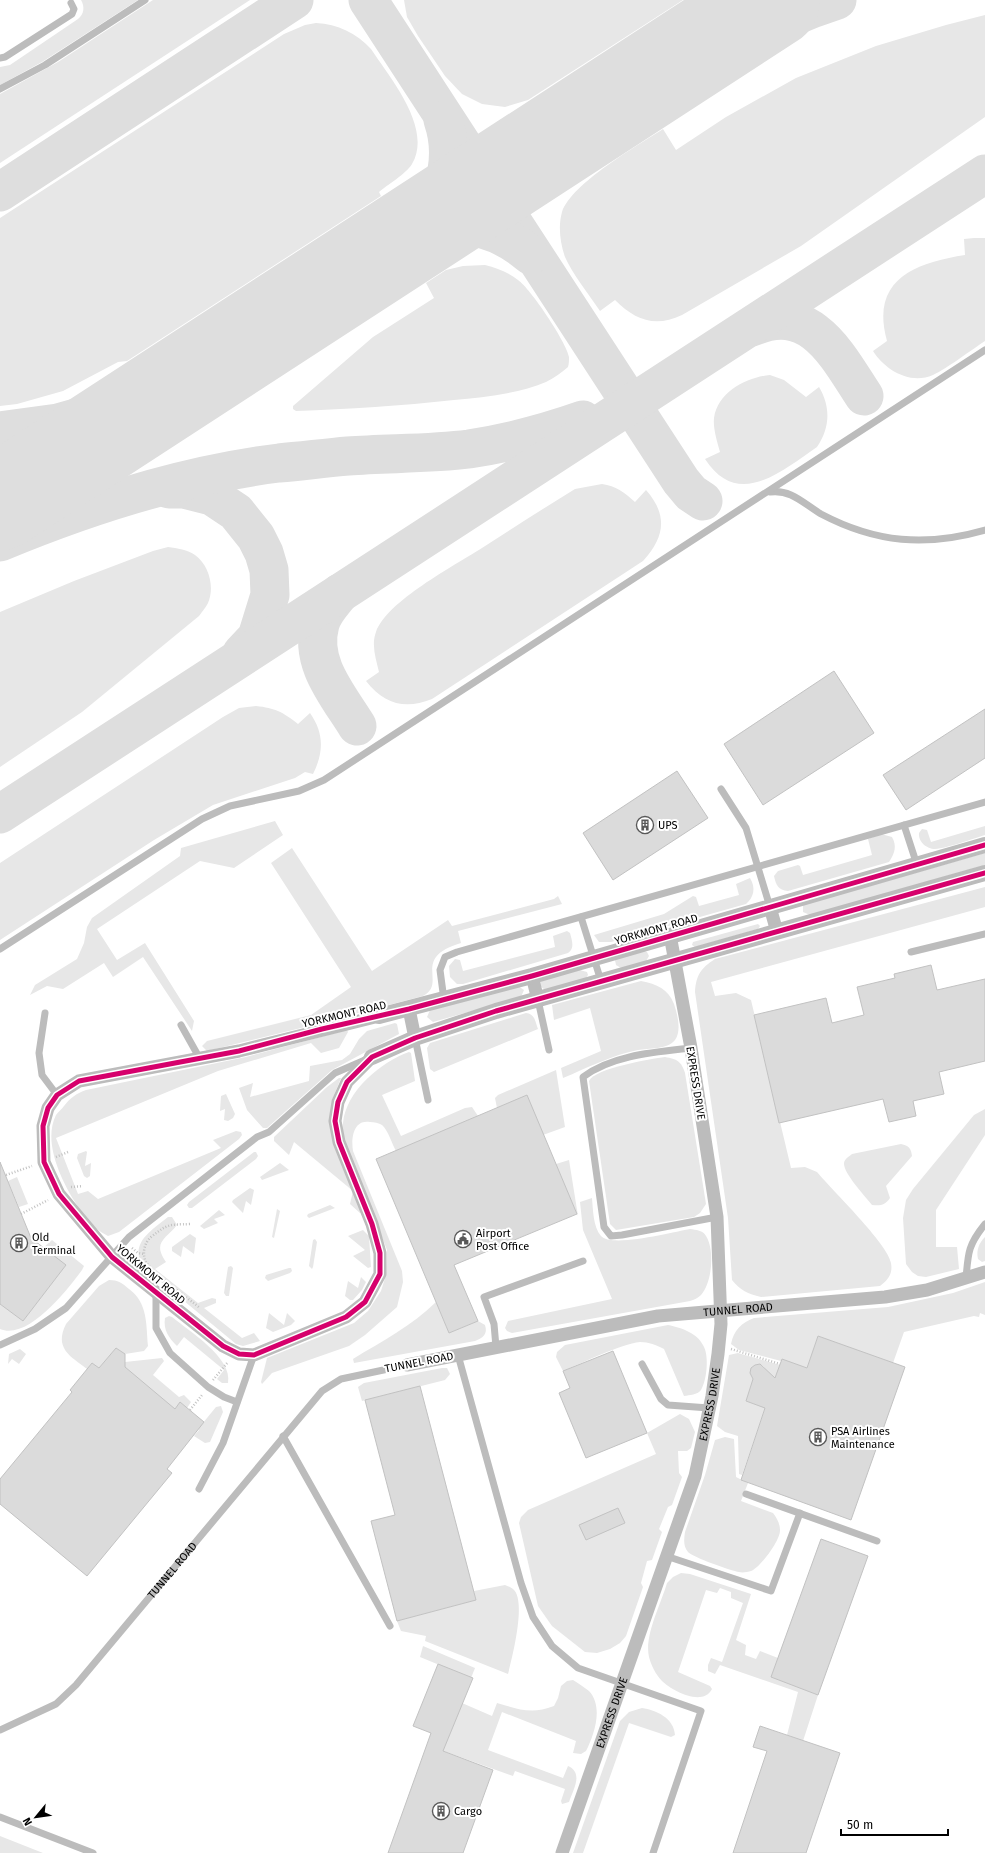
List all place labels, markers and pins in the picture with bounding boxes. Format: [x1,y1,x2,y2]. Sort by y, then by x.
building icon: UPS [635,815,655,835]
place label: UPS [658,819,677,832]
place label: Airport Post Office [476,1227,529,1253]
public building icon: Airport Post Office [453,1229,473,1249]
place label: Old Terminal [32,1231,75,1257]
building icon: Old Terminal [9,1233,29,1253]
place label: PSA Airlines Maintenance [831,1425,895,1451]
building icon: PSA Airlines Maintenance [808,1427,828,1447]
building icon: Cargo [431,1801,451,1821]
place label: Cargo [454,1805,482,1818]

